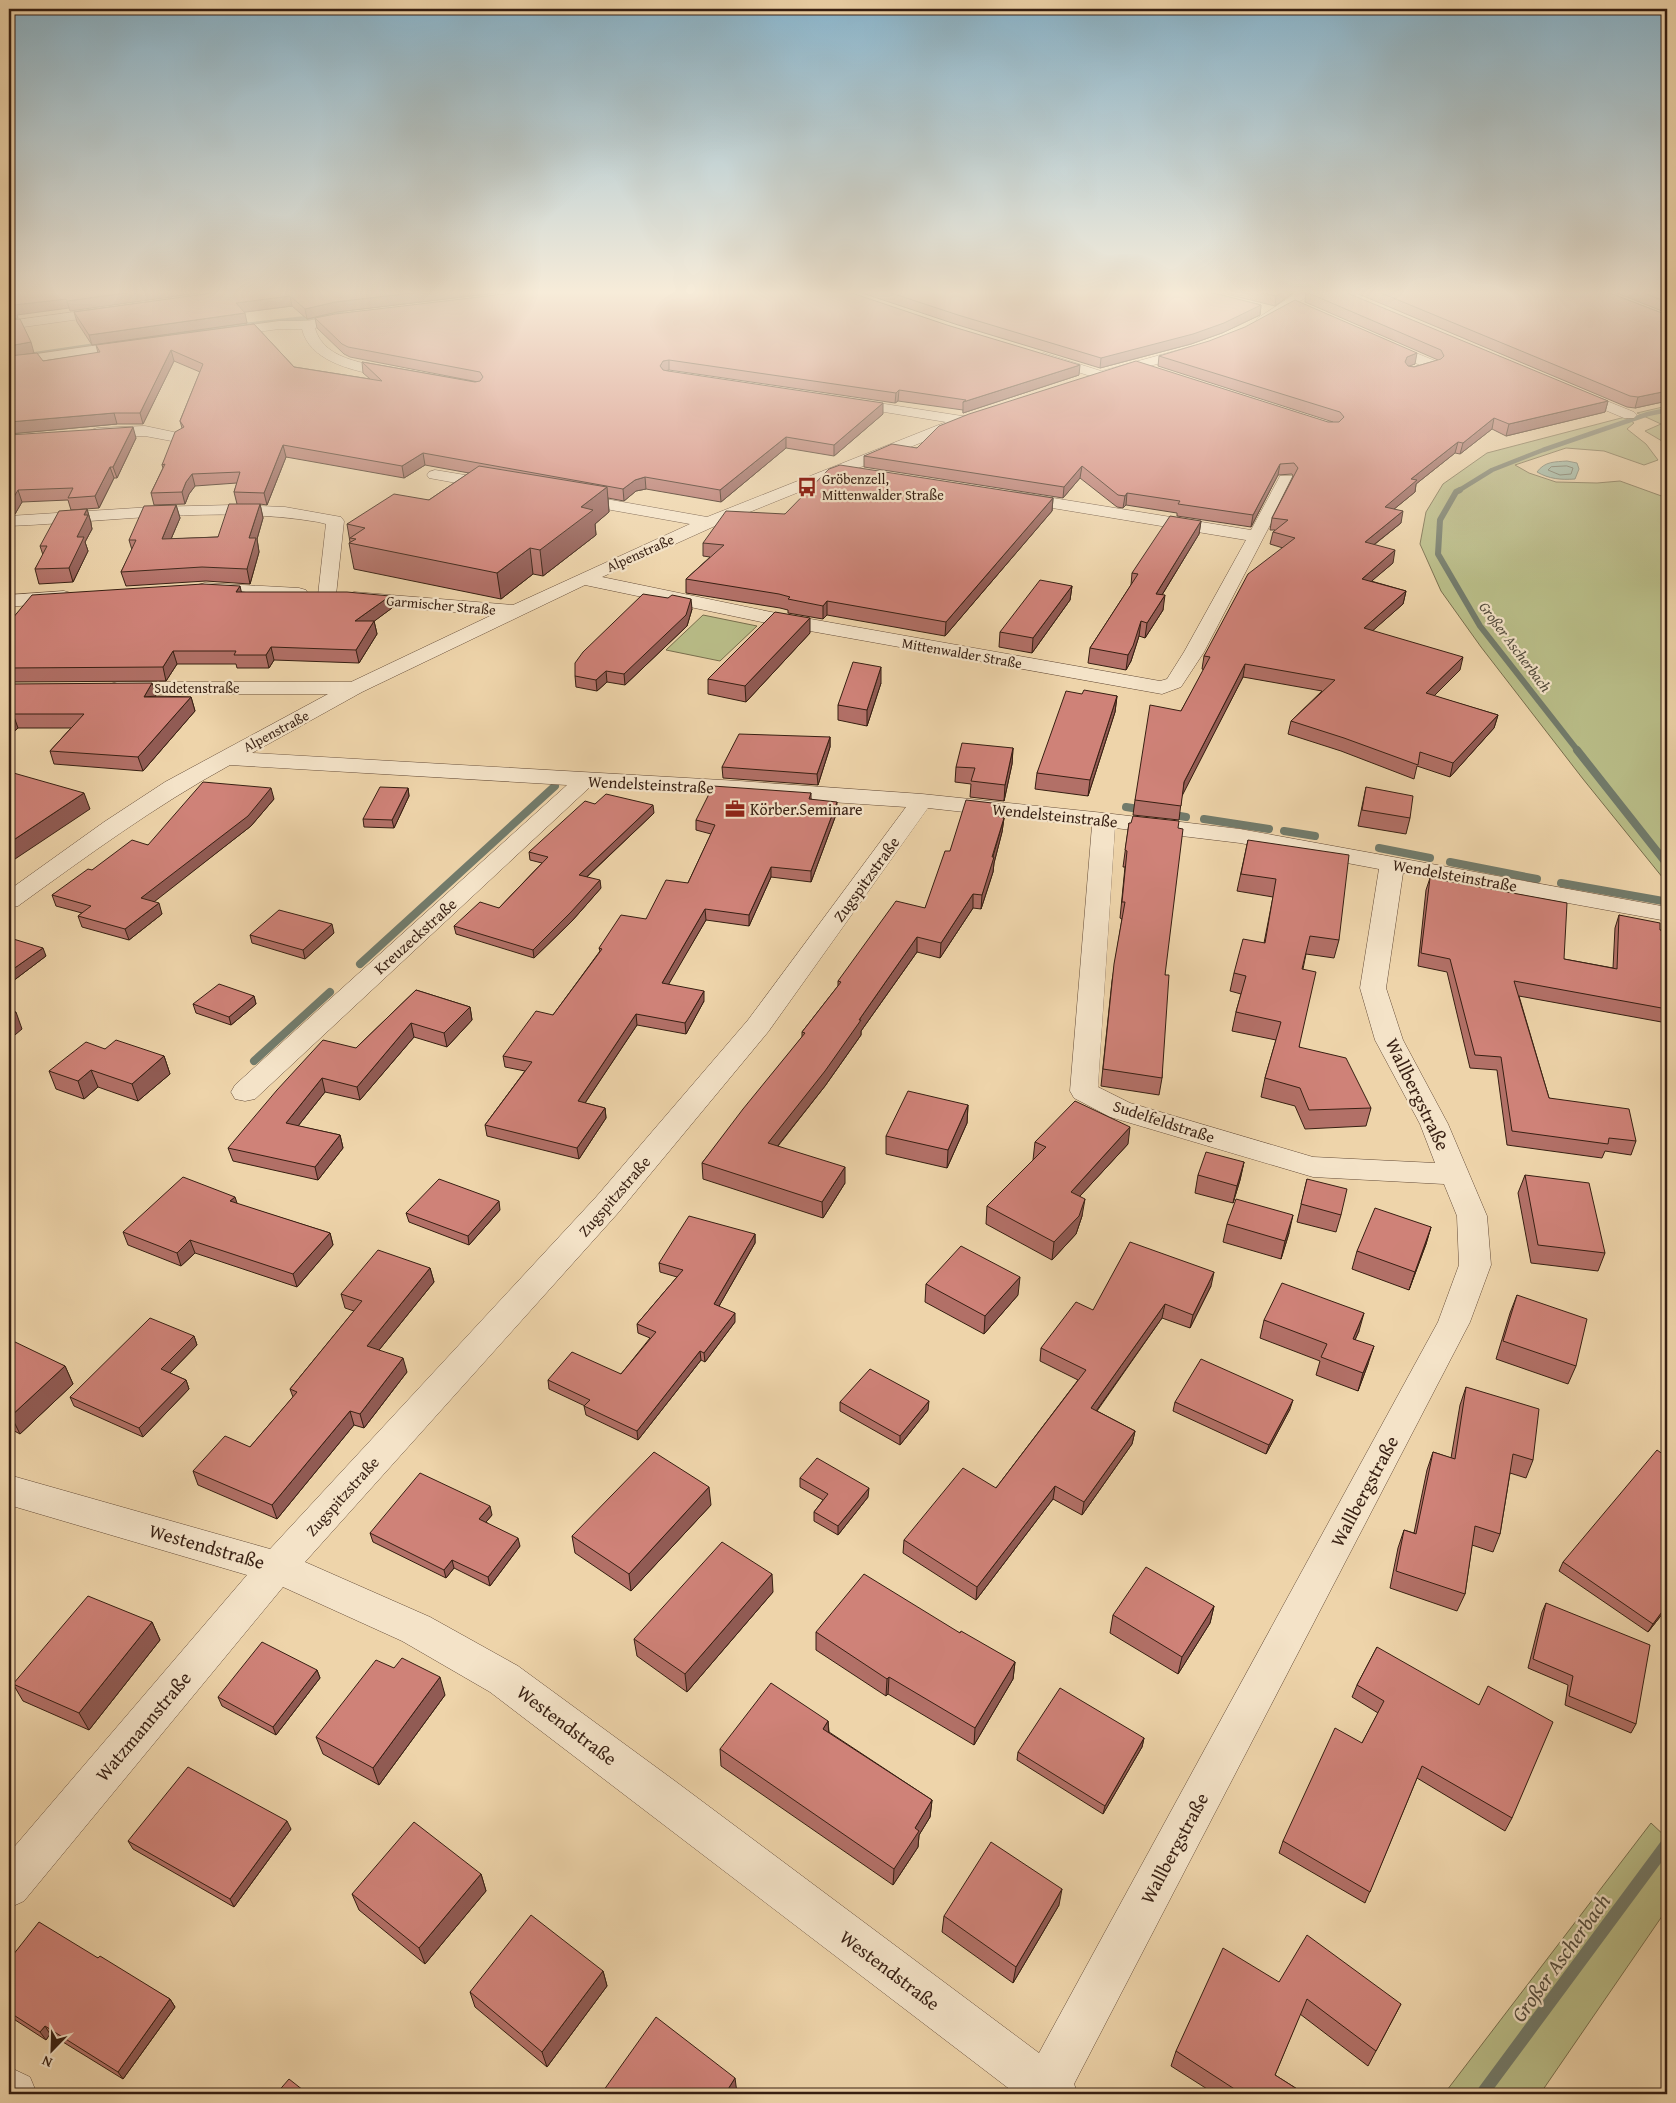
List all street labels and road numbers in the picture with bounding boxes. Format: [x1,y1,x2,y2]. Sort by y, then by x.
street label: Alpenstraße [603,529,677,577]
street label: Garmischer Straße [386,590,497,620]
street label: Mittenwalder Straße [900,633,1024,673]
street label: Sudetenstraße [154,678,240,698]
street label: Alpenstraße [240,705,313,757]
street label: Wendelsteinstraße [588,769,714,799]
street label: Wendelsteinstraße [991,796,1119,834]
street label: Zugspitzstraße [827,831,905,927]
street label: Wendelsteinstraße [1391,852,1519,898]
street label: Kreuzeckstraße [368,892,462,980]
street label: Wallbergstraße [1379,1033,1457,1155]
street label: Sudelfeldstraße [1110,1093,1218,1149]
street label: Zugspitzstraße [572,1150,656,1242]
street label: Wallbergstraße [1323,1430,1405,1551]
street label: Zugspitzstraße [300,1451,384,1541]
street label: Westendstraße [146,1516,268,1576]
street label: Watzmannstraße [89,1665,198,1787]
street label: Westendstraße [511,1678,623,1772]
street label: Wallbergstraße [1133,1787,1215,1908]
street label: Westendstraße [834,1923,946,2017]

